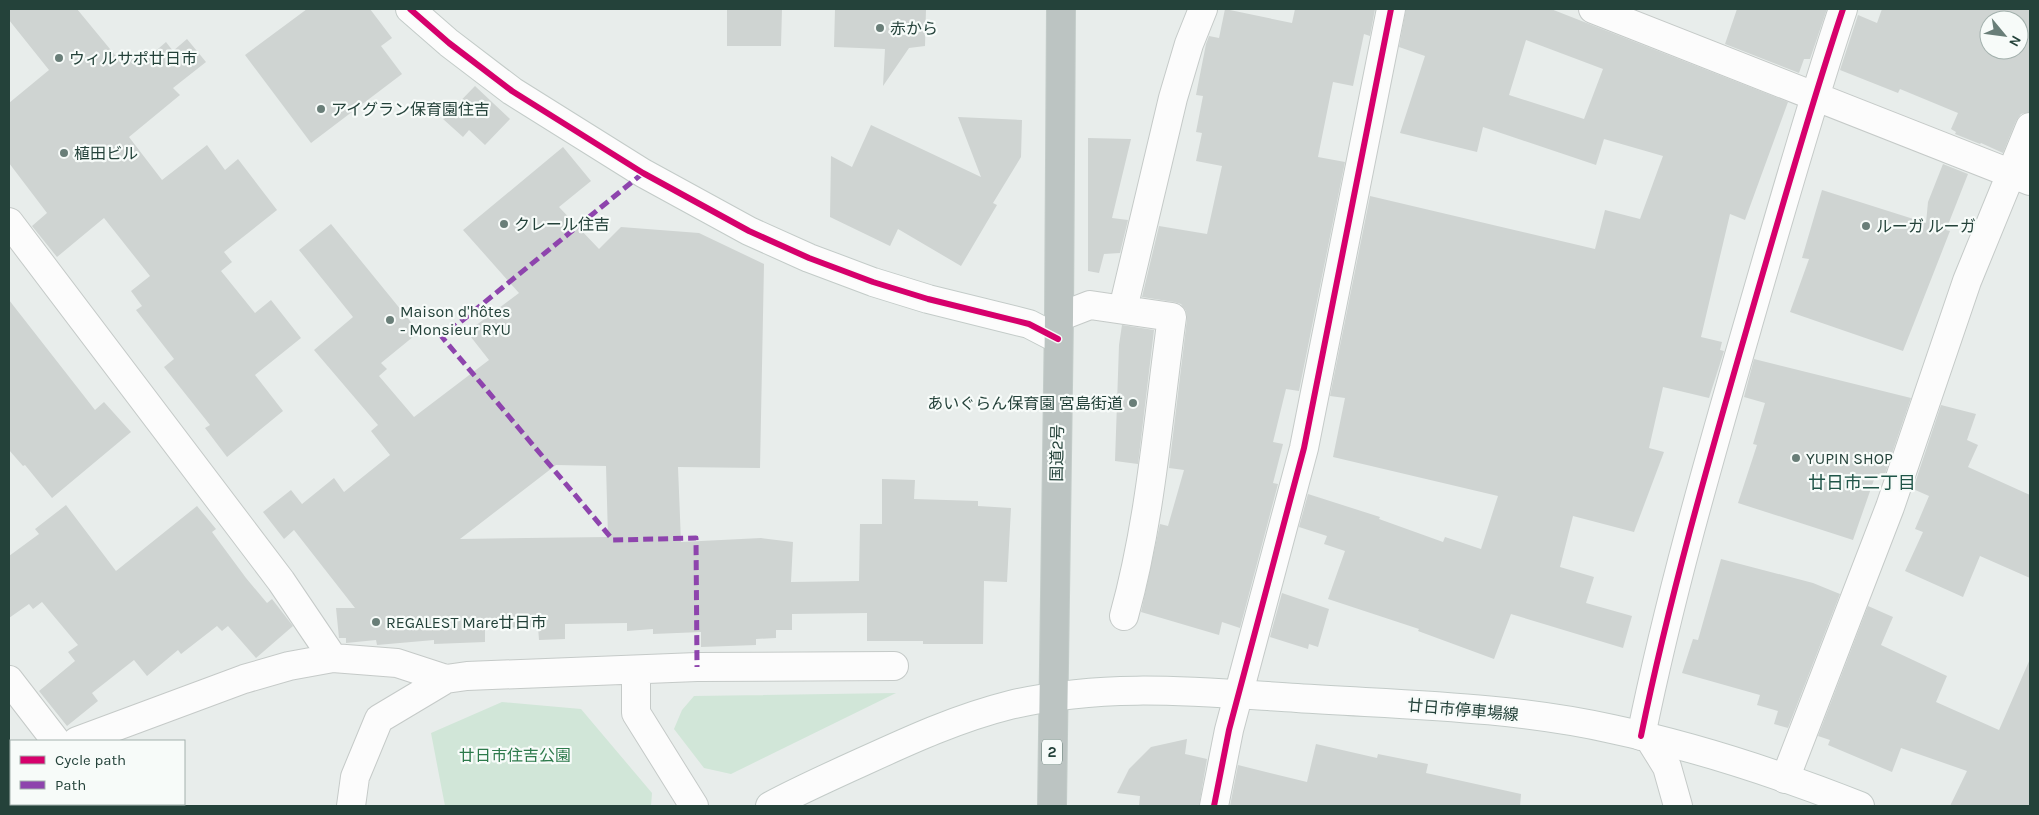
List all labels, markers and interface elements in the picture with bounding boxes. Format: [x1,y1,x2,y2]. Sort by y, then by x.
north arrow [1979,10,2029,60]
place label: 赤から [890,19,938,38]
marker: 赤から [874,22,886,34]
text: N [2005,33,2025,50]
place label: ウィルサポ廿日市 [69,49,197,68]
marker: ウィルサポ廿日市 [53,52,65,64]
place label: アイグラン保育園住吉 [331,100,490,119]
marker: アイグラン保育園住吉 [315,103,327,115]
place label: 植田ビル [74,144,138,163]
marker: 植田ビル [58,147,70,159]
place label: クレール住吉 [514,215,610,234]
place label: ルーガ ルーガ [1876,217,1976,236]
marker: クレール住吉 [498,218,510,230]
marker: ルーガ ルーガ [1860,220,1872,232]
place label: Maison d'hôtes - Monsieur RYU [400,302,511,339]
marker: Maison d'hôtes - Monsieur RYU [384,314,396,326]
place label: あいぐらん保育園 宮島街道 [927,394,1123,413]
marker: あいぐらん保育園 宮島街道 [1127,397,1139,409]
street label: 国道2号 [1047,424,1067,482]
place label: YUPIN SHOP [1806,449,1893,468]
marker: YUPIN SHOP [1790,452,1802,464]
district label: 廿日市二丁目 [1808,472,1916,494]
place label: REGALEST Mare廿日市 [386,613,547,632]
marker: REGALEST Mare廿日市 [370,616,382,628]
street label: 廿日市停車場線 [1406,696,1520,724]
legend [10,740,185,805]
road number: 2 [1042,740,1062,764]
park label: 廿日市住吉公園 [459,746,571,765]
text: Cycle path [55,751,126,769]
text: Path [55,776,86,794]

